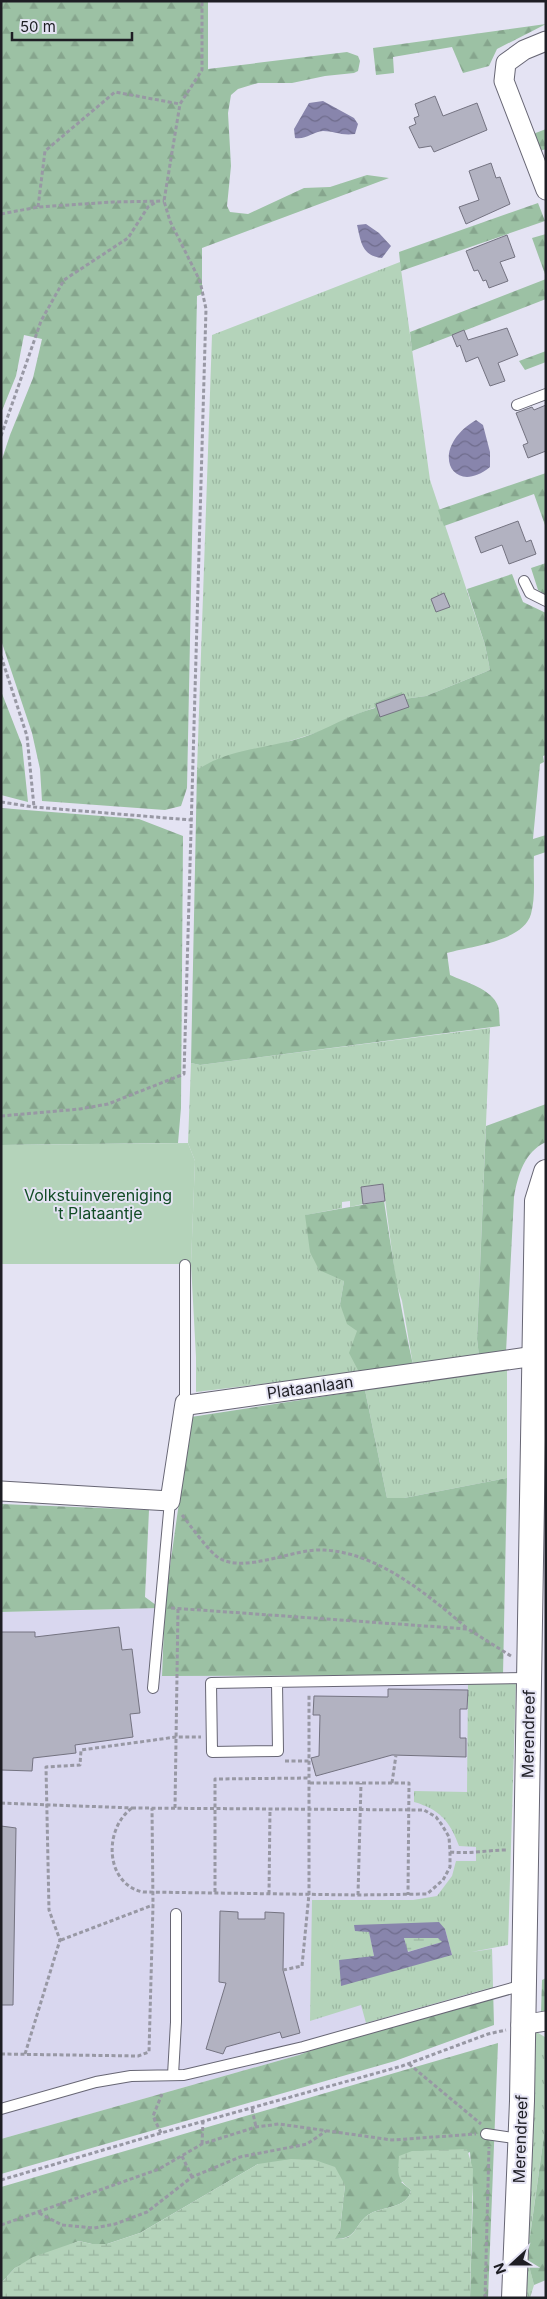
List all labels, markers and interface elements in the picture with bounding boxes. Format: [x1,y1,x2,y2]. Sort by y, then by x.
scale bar [12,10,132,42]
text: 50 m [20,17,56,36]
park label: Volkstuinvereniging 't Plataantje [24,1185,172,1223]
street label: Plataanlaan [265,1371,355,1403]
street label: Merendreef [517,1690,539,1778]
street label: Merendreef [508,2094,532,2184]
north arrow [487,2239,537,2289]
text: N [490,2261,509,2277]

